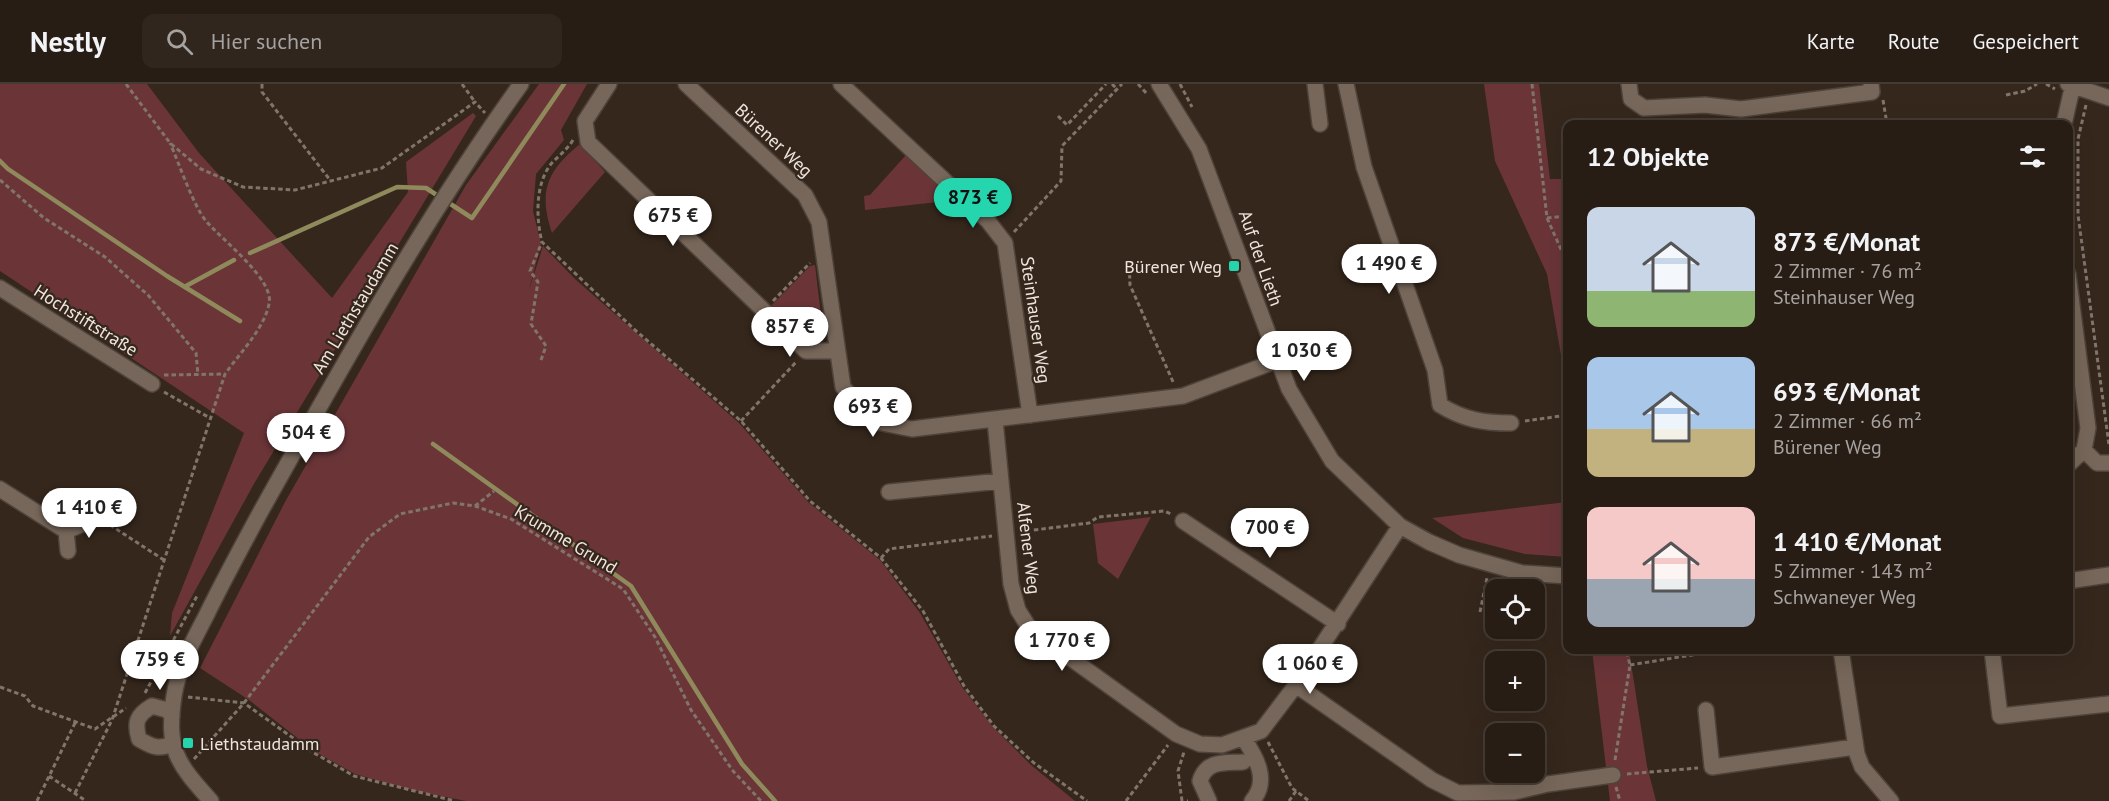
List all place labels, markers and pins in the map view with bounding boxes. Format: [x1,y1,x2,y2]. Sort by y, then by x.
pin: 873 € [931,178,1015,229]
pin: 675 € [631,196,715,247]
pin: 1 490 € [1334,244,1444,295]
place label: Bürener Weg [1124,255,1222,278]
marker: Bürener Weg [1227,259,1241,273]
pin: 857 € [748,307,832,358]
pin: 1 030 € [1249,331,1359,382]
pin: 693 € [831,387,915,438]
pin: 504 € [264,413,348,464]
pin: 1 410 € [34,488,144,539]
pin: 700 € [1228,508,1312,559]
pin: 1 770 € [1007,621,1117,672]
pin: 759 € [118,640,202,691]
pin: 1 060 € [1255,644,1365,695]
place label: Liethstaudamm [200,732,319,755]
marker: Liethstaudamm [181,736,195,750]

